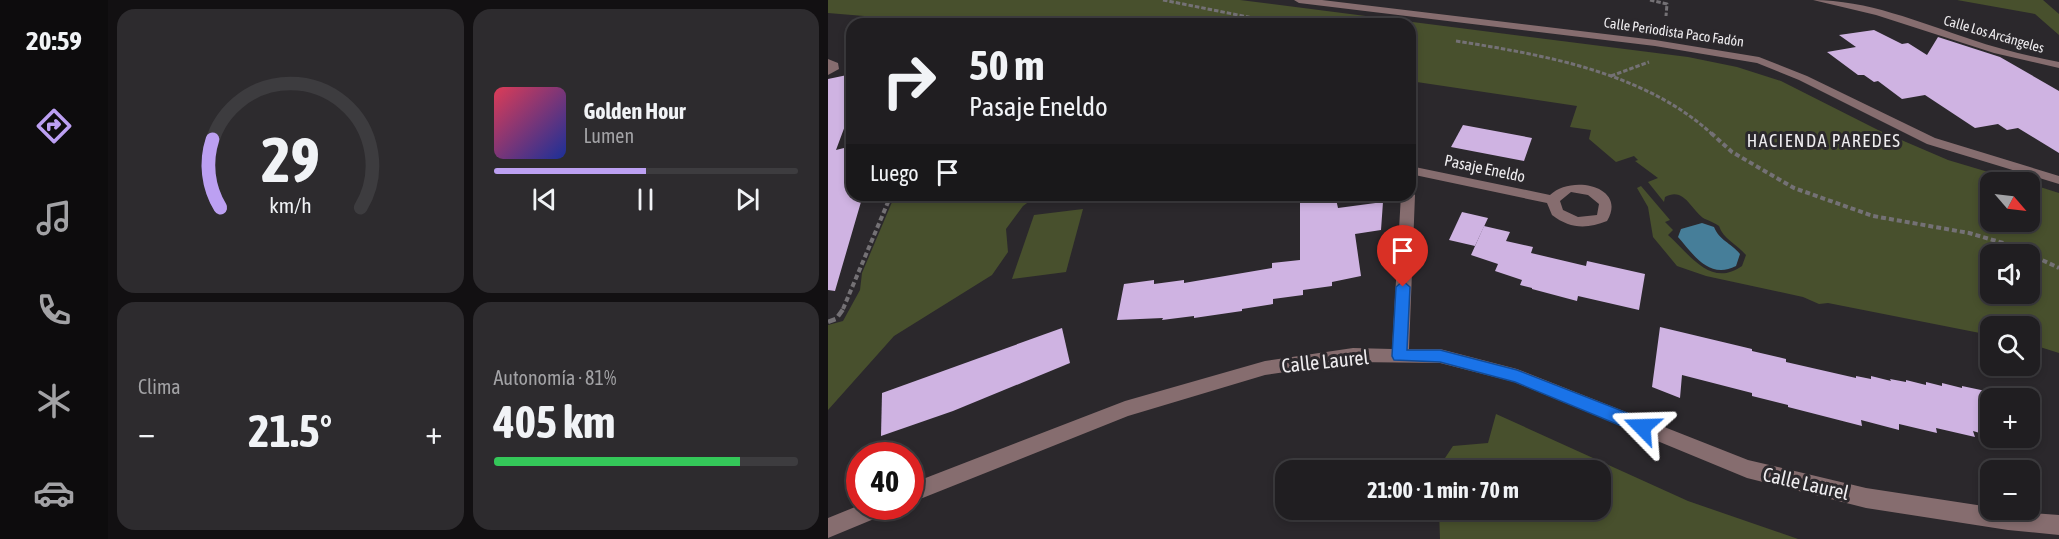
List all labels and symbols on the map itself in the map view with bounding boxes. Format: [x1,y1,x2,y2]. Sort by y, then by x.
street label: Calle Los Arcángeles [1942,12,2046,56]
street label: Calle Periodista Paco Fadón [1603,14,1745,50]
district label: HACIENDA PAREDES [1747,130,1901,151]
street label: Pasaje Eneldo [1443,151,1527,186]
north arrow [1980,172,2040,232]
pin [1377,225,1428,287]
street label: Calle Laurel [1280,345,1370,377]
position arrow [1610,395,1674,459]
speed limit sign: 40 [846,442,924,520]
street label: Calle Laurel [1761,462,1852,504]

